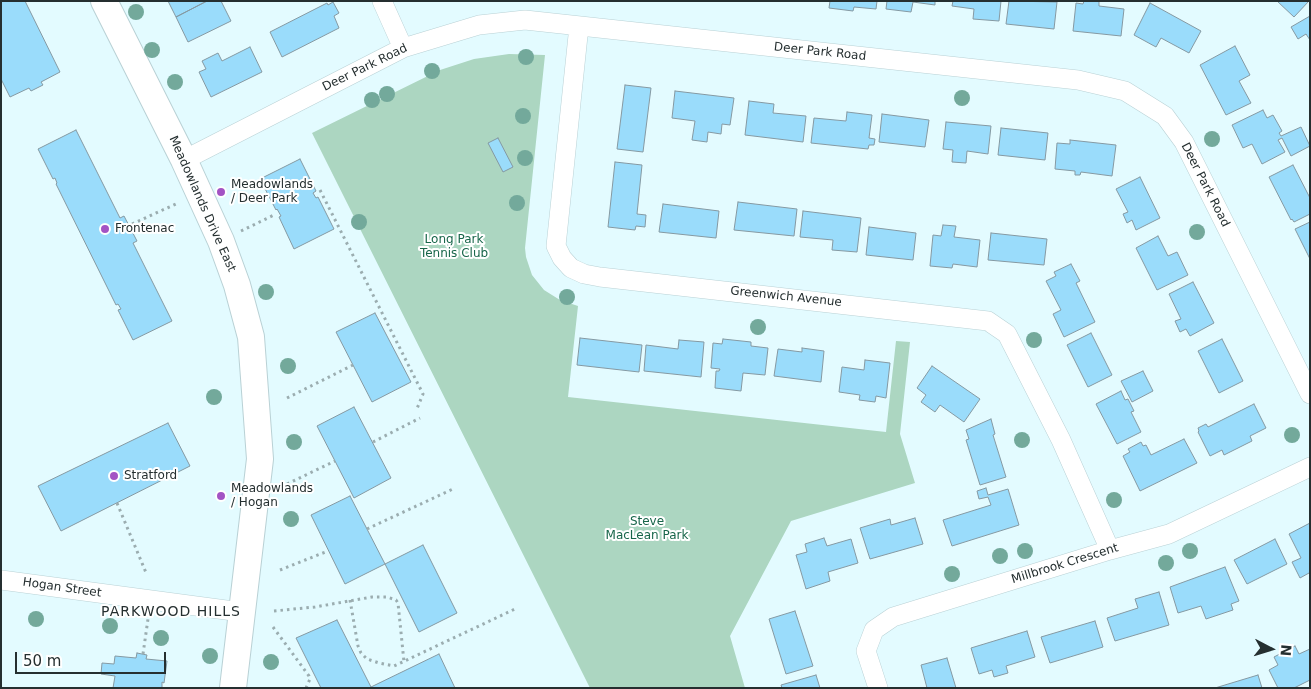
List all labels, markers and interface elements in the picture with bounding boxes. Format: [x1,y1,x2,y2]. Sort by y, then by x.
street label: Deer Park Road [773,40,867,64]
street label: Deer Park Road [320,41,410,95]
street label: Meadowlands Drive East [165,134,239,274]
street label: Deer Park Road [1178,140,1232,230]
place label: Meadowlands / Deer Park [231,178,313,206]
marker: Meadowlands / Deer Park [215,186,227,198]
place label: Frontenac [115,222,174,236]
marker: Frontenac [99,223,111,235]
park label: Long Park Tennis Club [420,233,488,261]
street label: Greenwich Avenue [730,284,842,310]
place label: Stratford [124,469,177,483]
marker: Stratford [108,470,120,482]
place label: Meadowlands / Hogan [231,482,313,510]
marker: Meadowlands / Hogan [215,490,227,502]
park label: Steve MacLean Park [606,515,688,543]
street label: Millbrook Crescent [1010,541,1120,587]
street label: Hogan Street [22,575,102,601]
district label: PARKWOOD HILLS [99,604,243,620]
north arrow [1246,624,1296,674]
scale bar [18,642,169,674]
text: N [1277,644,1294,657]
text: 50 m [23,652,61,670]

